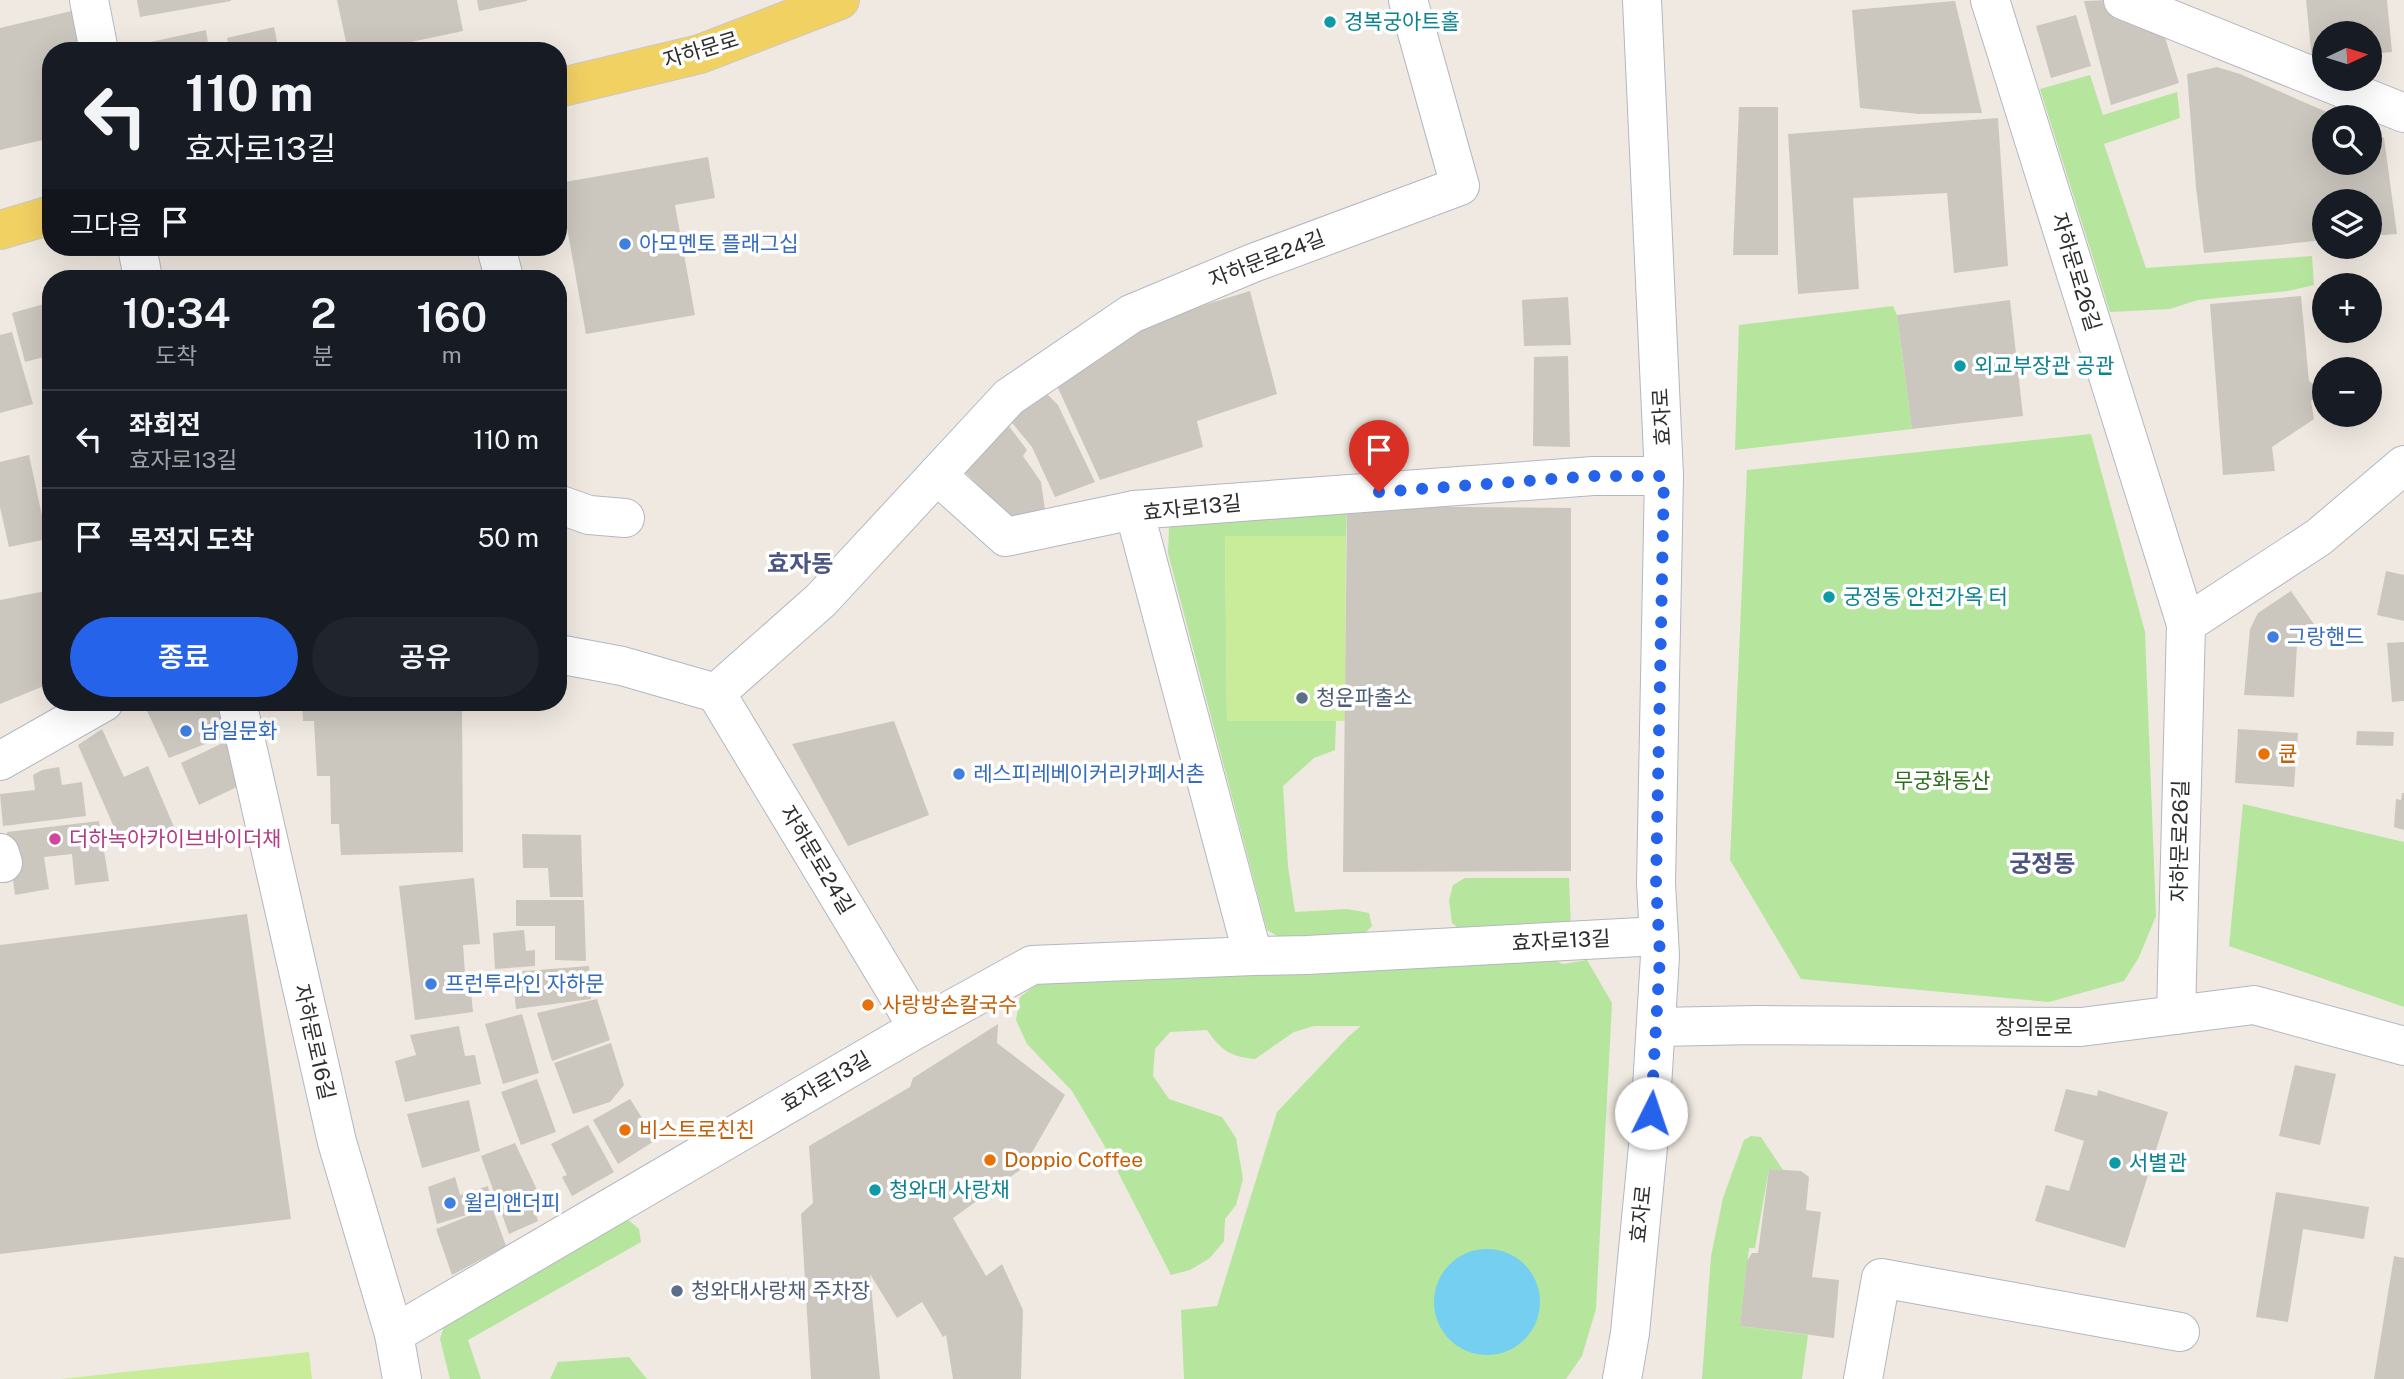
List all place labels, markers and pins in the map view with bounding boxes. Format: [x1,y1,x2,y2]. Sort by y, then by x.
place label: 경복궁아트홀 [1344,9,1460,34]
marker: 경복궁아트홀 [1322,14,1338,30]
place label: 아모멘토 플래그십 [639,231,799,256]
marker: 아모멘토 플래그십 [617,236,633,252]
place label: 외교부장관 공관 [1974,353,2114,378]
marker: 외교부장관 공관 [1952,358,1968,374]
pin [1349,420,1409,492]
place label: 궁정동 안전가옥 터 [1843,584,2008,609]
marker: 궁정동 안전가옥 터 [1821,589,1837,605]
place label: 그랑핸드 [2287,624,2364,649]
marker: 그랑핸드 [2265,629,2281,645]
place label: 청운파출소 [1316,685,1413,710]
marker: 청운파출소 [1294,690,1310,706]
place label: 남일문화 [200,718,277,743]
marker: 남일문화 [178,723,194,739]
place label: 큔 [2278,741,2297,766]
marker: 큔 [2256,746,2272,762]
place label: 레스피레베이커리카페서촌 [973,761,1205,786]
marker: 레스피레베이커리카페서촌 [951,766,967,782]
place label: 더하녹아카이브바이더채 [69,826,282,851]
marker: 더하녹아카이브바이더채 [47,831,63,847]
place label: 프런투라인 자하문 [445,971,605,996]
marker: 프런투라인 자하문 [423,976,439,992]
place label: 사랑방손칼국수 [882,992,1017,1017]
marker: 사랑방손칼국수 [860,997,876,1013]
place label: 비스트로친친 [639,1117,755,1142]
marker: 비스트로친친 [617,1122,633,1138]
place label: Doppio Coffee [1004,1147,1143,1172]
place label: 서별관 [2129,1150,2187,1175]
marker: Doppio Coffee [982,1152,998,1168]
marker: 서별관 [2107,1155,2123,1171]
place label: 청와대 사랑채 [889,1177,1010,1202]
marker: 청와대 사랑채 [867,1182,883,1198]
place label: 윌리앤더피 [464,1190,561,1215]
marker: 윌리앤더피 [442,1195,458,1211]
place label: 청와대사랑채 주차장 [691,1278,870,1303]
marker: 청와대사랑채 주차장 [669,1283,685,1299]

